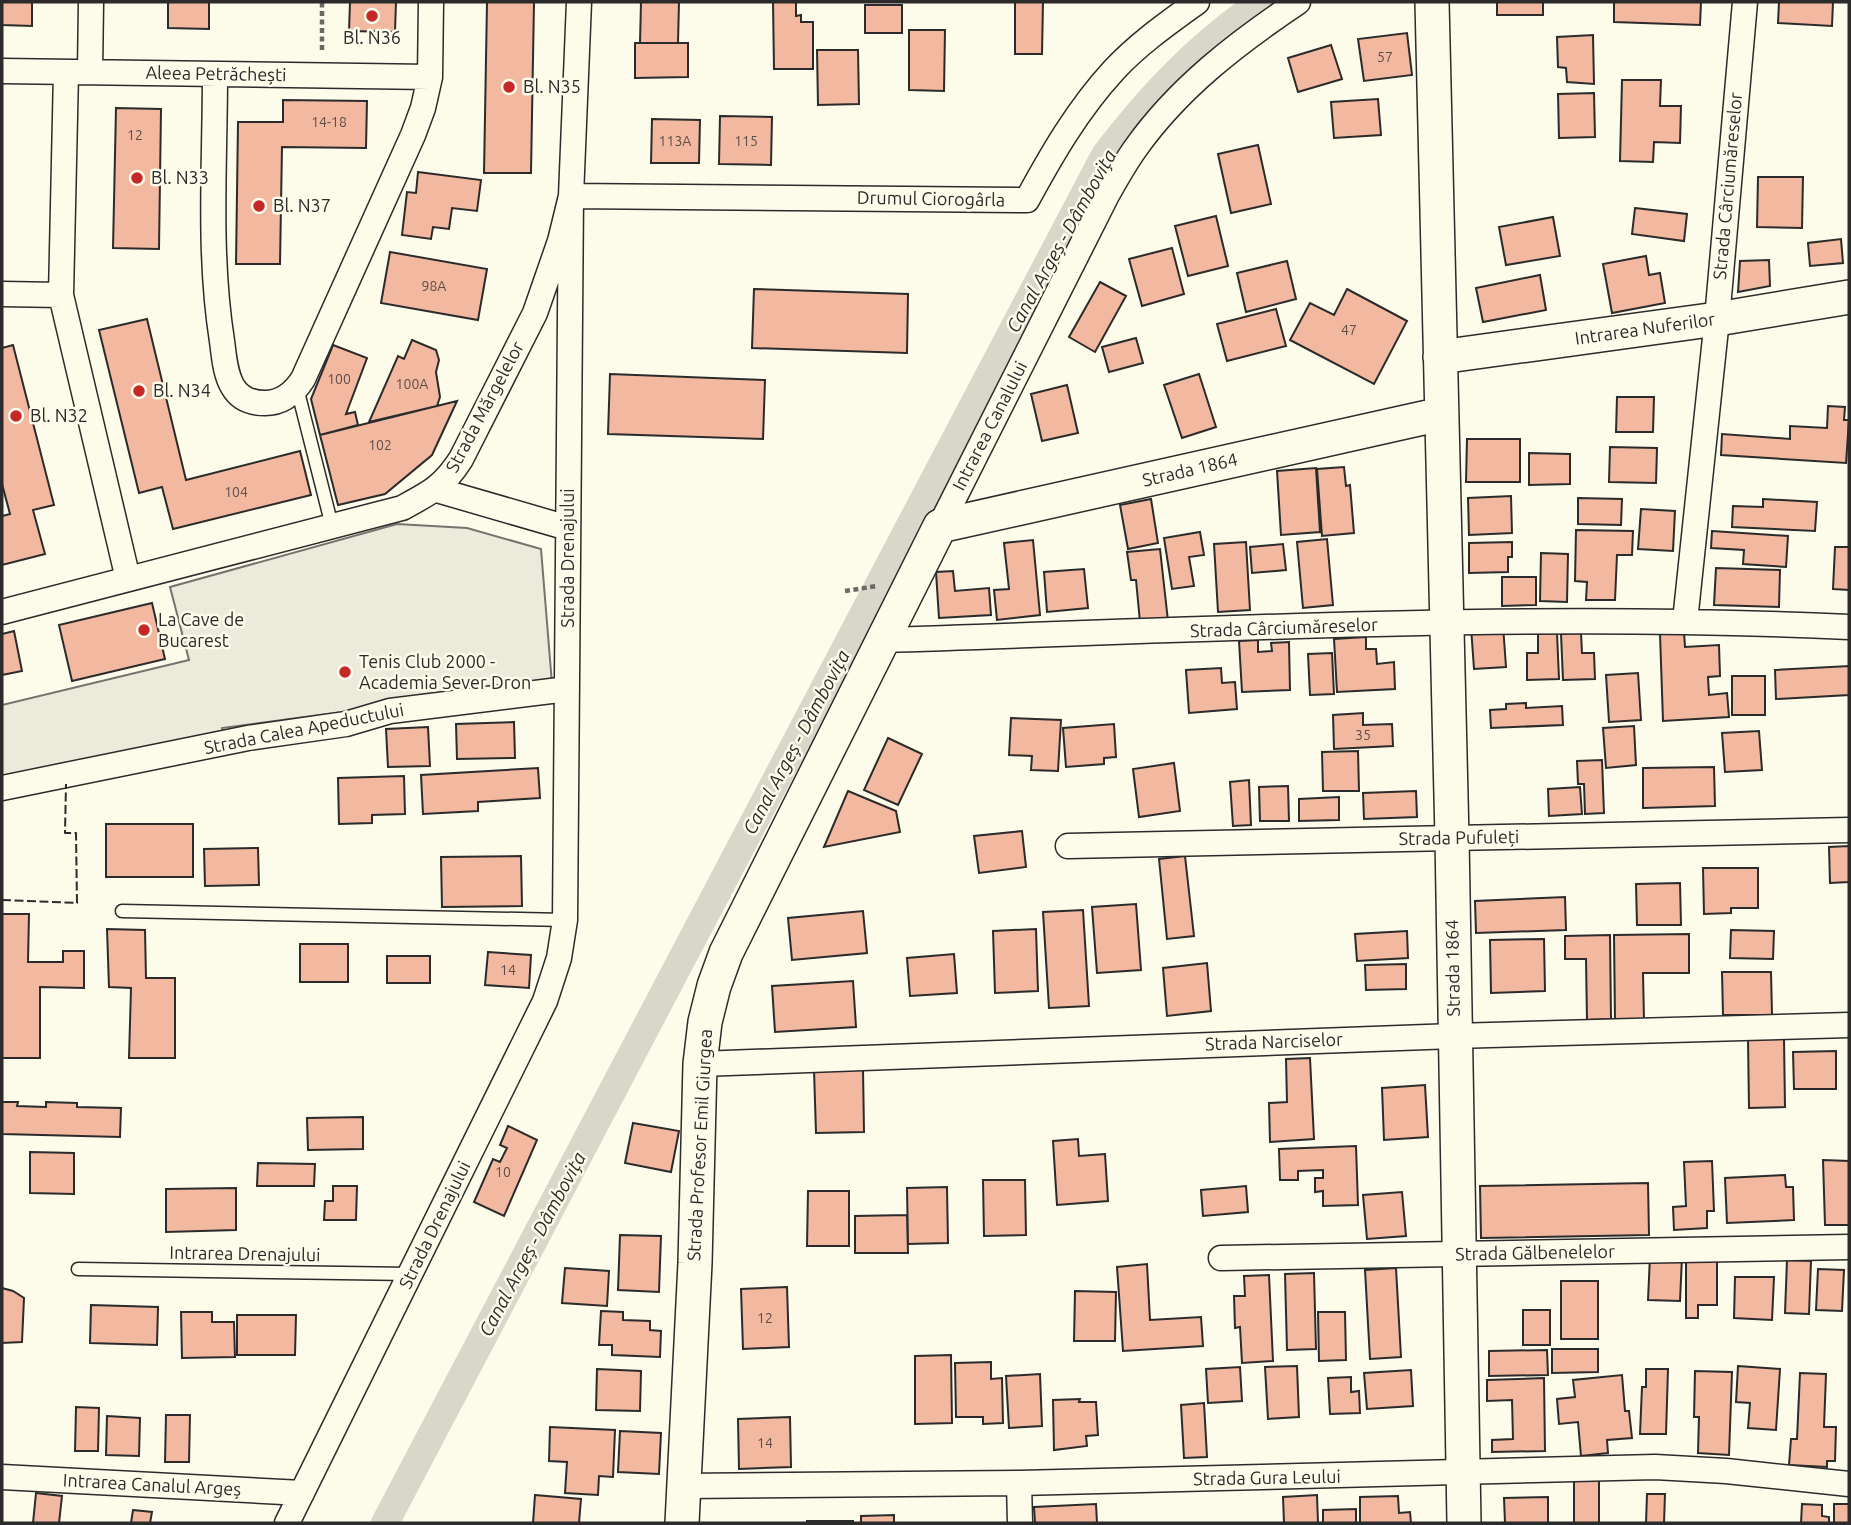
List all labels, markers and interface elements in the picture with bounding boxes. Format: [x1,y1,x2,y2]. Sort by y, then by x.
marker: Bl. N36 [364,8,380,24]
place label: Bl. N36 [343,27,401,47]
house number: 57 [1377,49,1393,65]
street label: Aleea Petrăchești [145,62,287,84]
place label: Bl. N35 [523,76,581,96]
marker: Bl. N35 [501,79,517,95]
street label: Strada Cârciumăreselor [1709,91,1745,280]
house number: 14-18 [311,114,347,130]
house number: 12 [127,127,143,143]
house number: 113A [659,133,691,149]
house number: 115 [734,133,758,149]
water label: Canal Argeș - Dâmbovița [1002,146,1120,336]
place label: Bl. N33 [151,167,209,187]
marker: Bl. N33 [129,170,145,186]
street label: Drumul Ciorogârla [857,187,1005,209]
place label: Bl. N37 [273,195,331,215]
marker: Bl. N37 [251,198,267,214]
house number: 98A [422,278,446,294]
street label: Intrarea Nuferilor [1574,308,1716,348]
house number: 47 [1341,322,1357,338]
street label: Strada Mărgelelor [441,338,527,475]
street label: Intrarea Canalului [948,358,1030,493]
house number: 100 [327,371,351,387]
house number: 100A [396,376,428,392]
place label: Bl. N34 [153,380,211,400]
marker: Bl. N34 [131,383,147,399]
place label: Bl. N32 [30,405,88,425]
marker: Bl. N32 [8,408,24,424]
house number: 102 [368,437,392,453]
street label: Strada 1864 [1140,448,1239,490]
house number: 104 [224,484,248,500]
street label: Strada Drenajului [557,488,577,628]
place label: La Cave de Bucarest [158,609,244,650]
street label: Strada Cârciumăreselor [1190,614,1378,640]
marker: La Cave de Bucarest [136,622,152,638]
water label: Canal Argeș - Dâmbovița [738,646,854,838]
place label: Tenis Club 2000 - Academia Sever Dron [359,651,531,692]
marker: Tenis Club 2000 - Academia Sever Dron [337,664,353,680]
street label: Strada Calea Apeductului [202,699,405,757]
house number: 35 [1355,727,1371,743]
street label: Strada Pufuleți [1398,826,1520,848]
street label: Strada 1864 [1441,919,1463,1017]
house number: 14 [500,962,516,978]
street label: Strada Profesor Emil Giurgea [683,1028,715,1262]
street label: Strada Narciselor [1205,1029,1343,1053]
water label: Canal Argeș - Dâmbovița [474,1148,590,1340]
street label: Strada Drenajului [395,1158,474,1292]
house number: 10 [495,1164,511,1180]
street label: Strada Gălbenelelor [1455,1241,1615,1263]
street label: Intrarea Drenajului [169,1242,321,1264]
house number: 12 [757,1310,773,1326]
house number: 14 [757,1435,773,1451]
street label: Strada Gura Leului [1193,1466,1341,1488]
street label: Intrarea Canalul Argeș [62,1469,242,1499]

